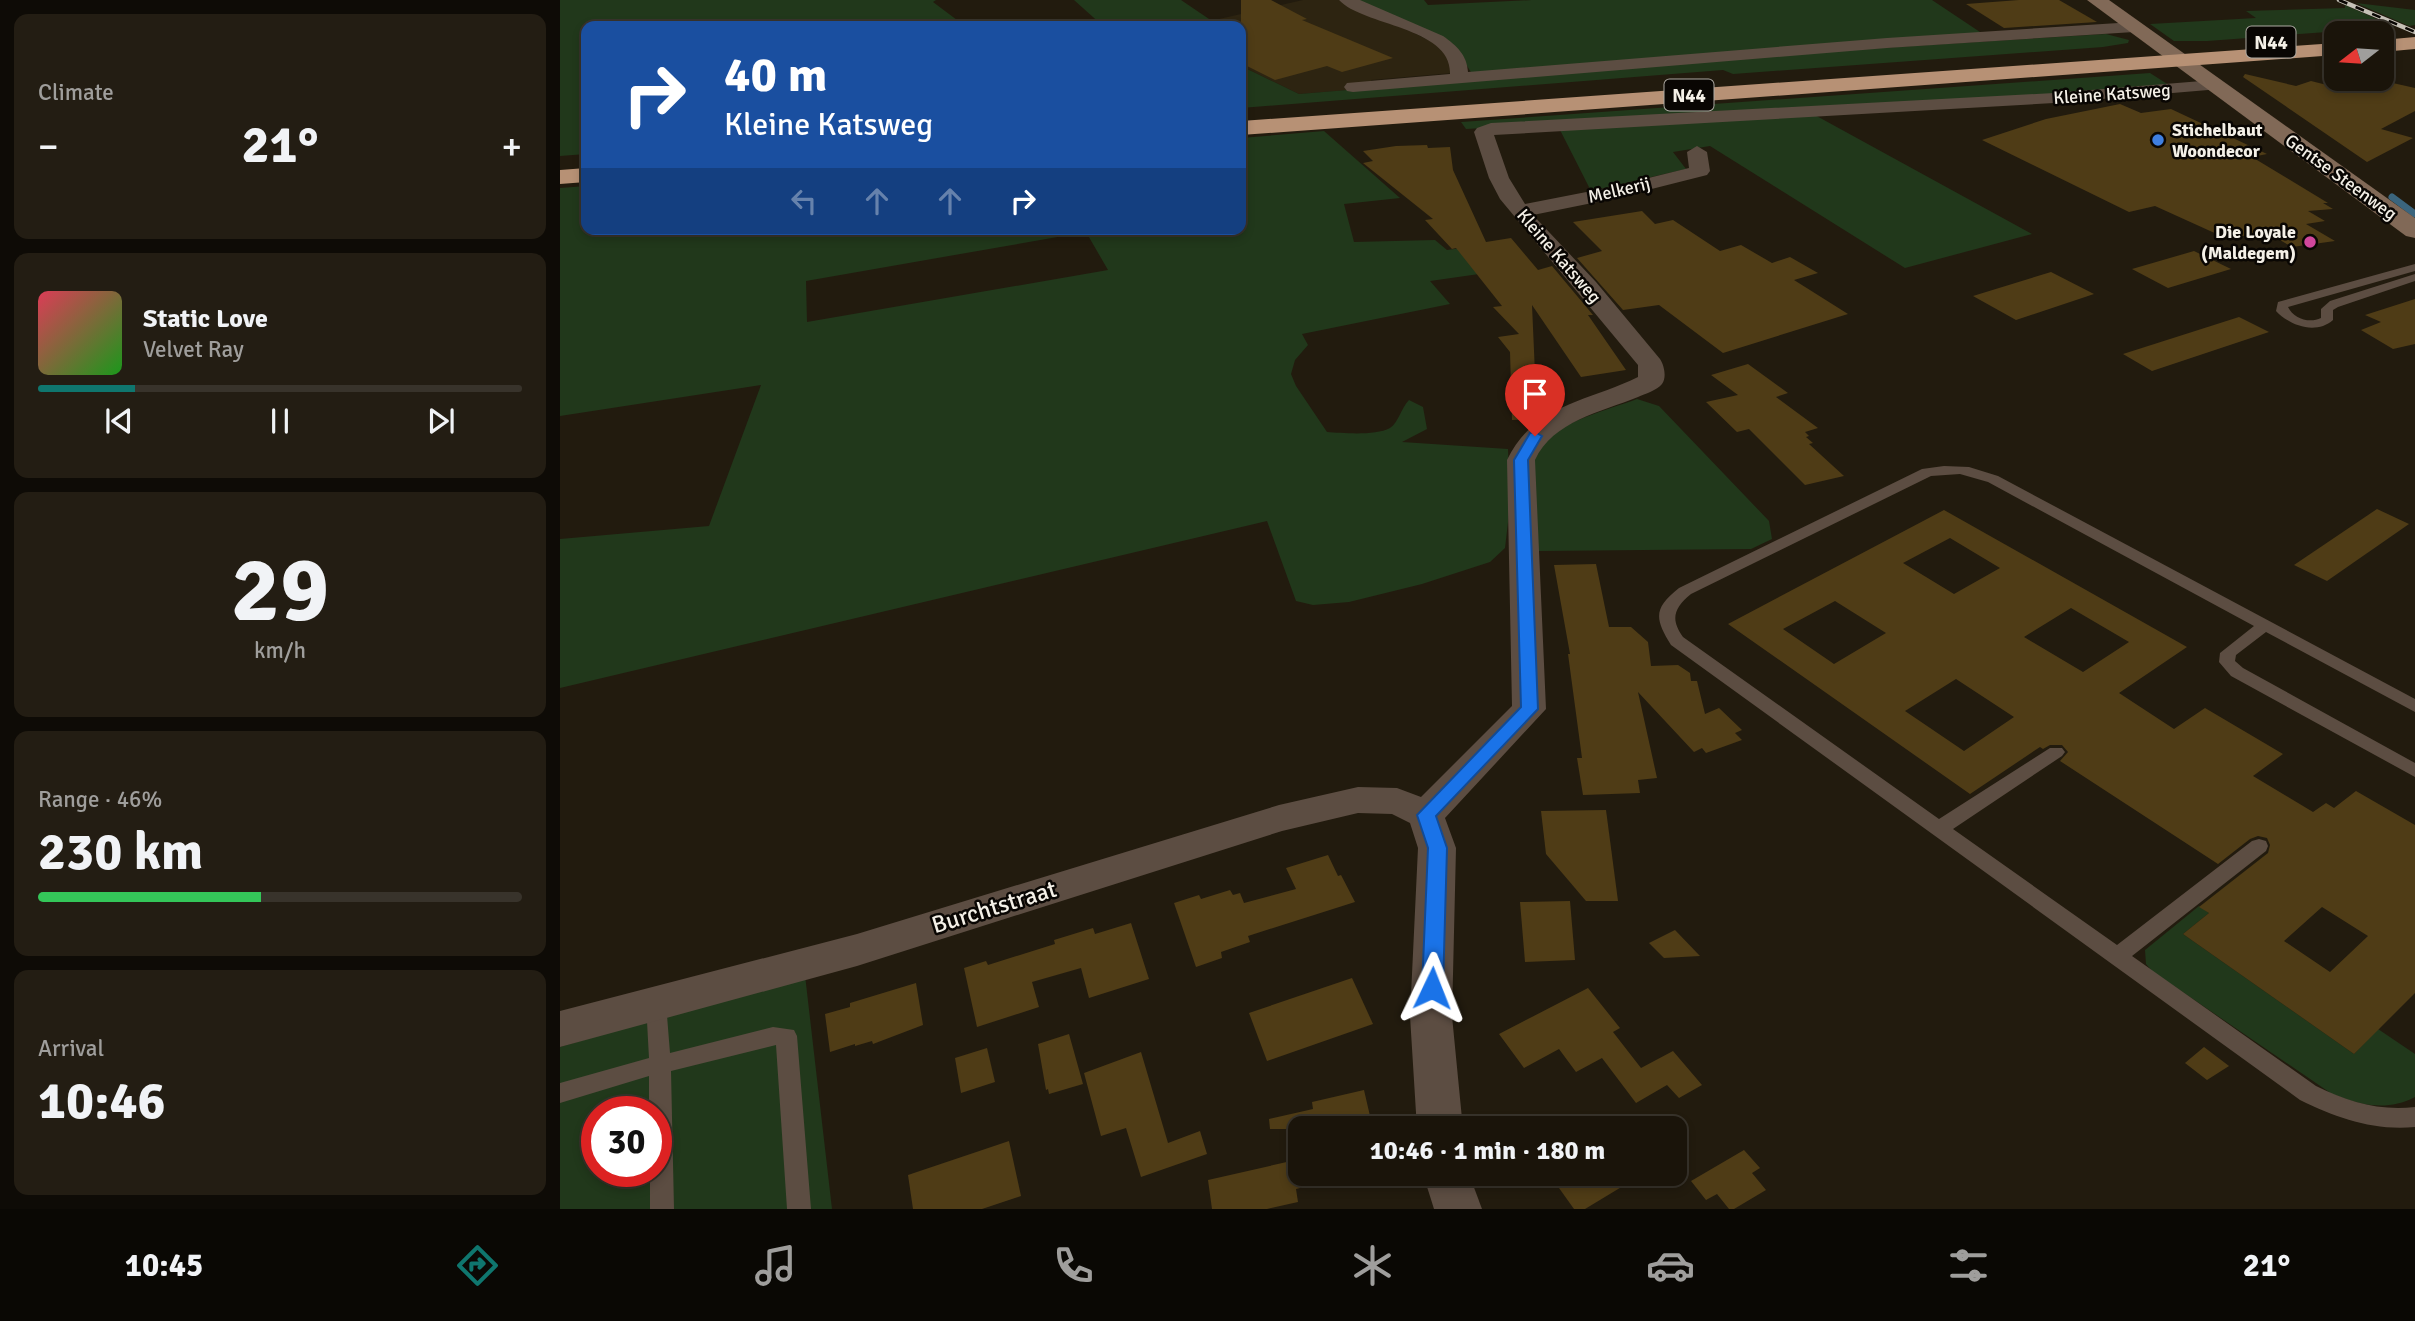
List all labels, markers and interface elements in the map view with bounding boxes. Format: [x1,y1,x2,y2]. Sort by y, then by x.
north arrow [2324,21,2394,91]
map controls [2324,21,2394,91]
road number: N44 [2246,26,2296,58]
text: 40 m [724,45,827,105]
icon: right [609,49,700,140]
text: Climate [38,78,114,107]
street label: Kleine Katsweg [2053,79,2171,109]
road number: N44 [1664,80,1714,110]
text: Kleine Katsweg [724,105,933,144]
text: 21° [242,113,318,177]
place label: Stichelbaut Woondecor [2172,119,2263,162]
text: − [38,123,59,170]
text: + [501,123,522,170]
street label: Gentse Steenweg [2281,129,2401,225]
marker: Stichelbaut Woondecor [2150,132,2166,148]
street label: Melkerij [1586,172,1652,208]
icon: left [785,182,823,220]
icon: ahead [858,182,896,220]
icon: ahead [931,182,969,220]
icon: right [1004,182,1042,220]
street label: Kleine Katsweg [1512,204,1606,308]
place label: Die Loyale (Maldegem) [2201,221,2296,264]
marker: Die Loyale (Maldegem) [2302,234,2318,250]
text: Static Love [143,303,268,335]
text: Velvet Ray [143,335,244,364]
pin [1505,364,1565,436]
icon: arrive [1516,375,1554,413]
icon: previous [100,402,138,440]
icon: pause [261,402,299,440]
icon: next [422,402,460,440]
text: 29 [231,534,329,647]
text: km/h [254,636,306,665]
text: Range · 46% [38,785,162,814]
text: 230 km [38,820,203,884]
street label: Burchtstraat [928,874,1060,940]
position arrow [1395,951,1469,1025]
text: Arrival [38,1034,104,1063]
text: 10:46 [38,1069,166,1133]
speed limit sign: 30 [581,1096,672,1187]
text: 10:46 · 1 min · 180 m [1370,1135,1605,1167]
icon: directions [453,1241,502,1290]
icon: music [751,1241,800,1290]
icon: phone [1049,1241,1098,1290]
icon: climate [1348,1241,1397,1290]
icon: car [1646,1241,1695,1290]
icon: filters [1944,1241,1993,1290]
text: 10:45 [125,1246,203,1285]
text: 21° [2243,1246,2290,1285]

